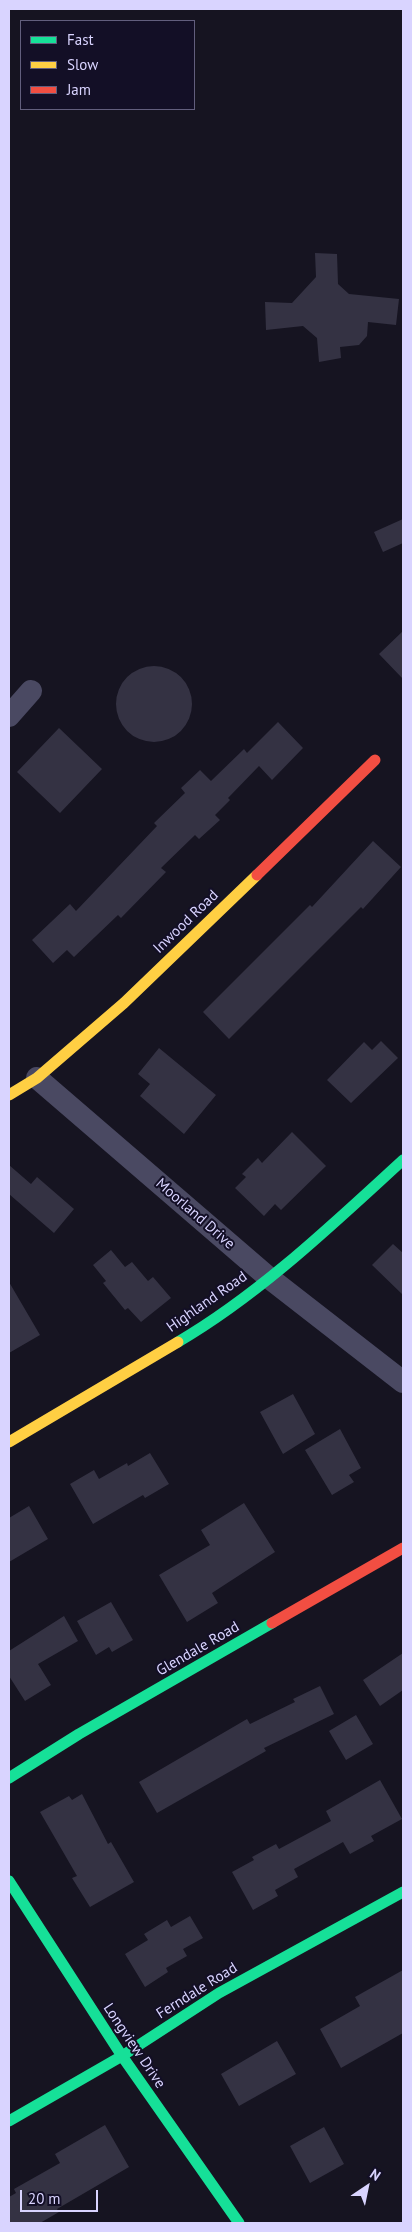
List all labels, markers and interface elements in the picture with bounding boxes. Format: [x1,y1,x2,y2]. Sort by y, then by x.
legend [20,20,195,110]
text: Fast [67,30,94,49]
text: Slow [67,55,98,74]
text: Jam [67,80,91,99]
street label: Inwood Road [150,887,222,957]
street label: Moorland Drive [152,1175,238,1253]
street label: Highland Road [163,1268,251,1336]
street label: Glendale Road [153,1618,243,1680]
street label: Ferndale Road [153,1959,241,2023]
street label: Longview Drive [99,2000,169,2092]
north arrow [342,2162,392,2212]
text: N [367,2165,384,2185]
scale bar [22,2180,100,2212]
text: 20 m [28,2189,61,2208]

